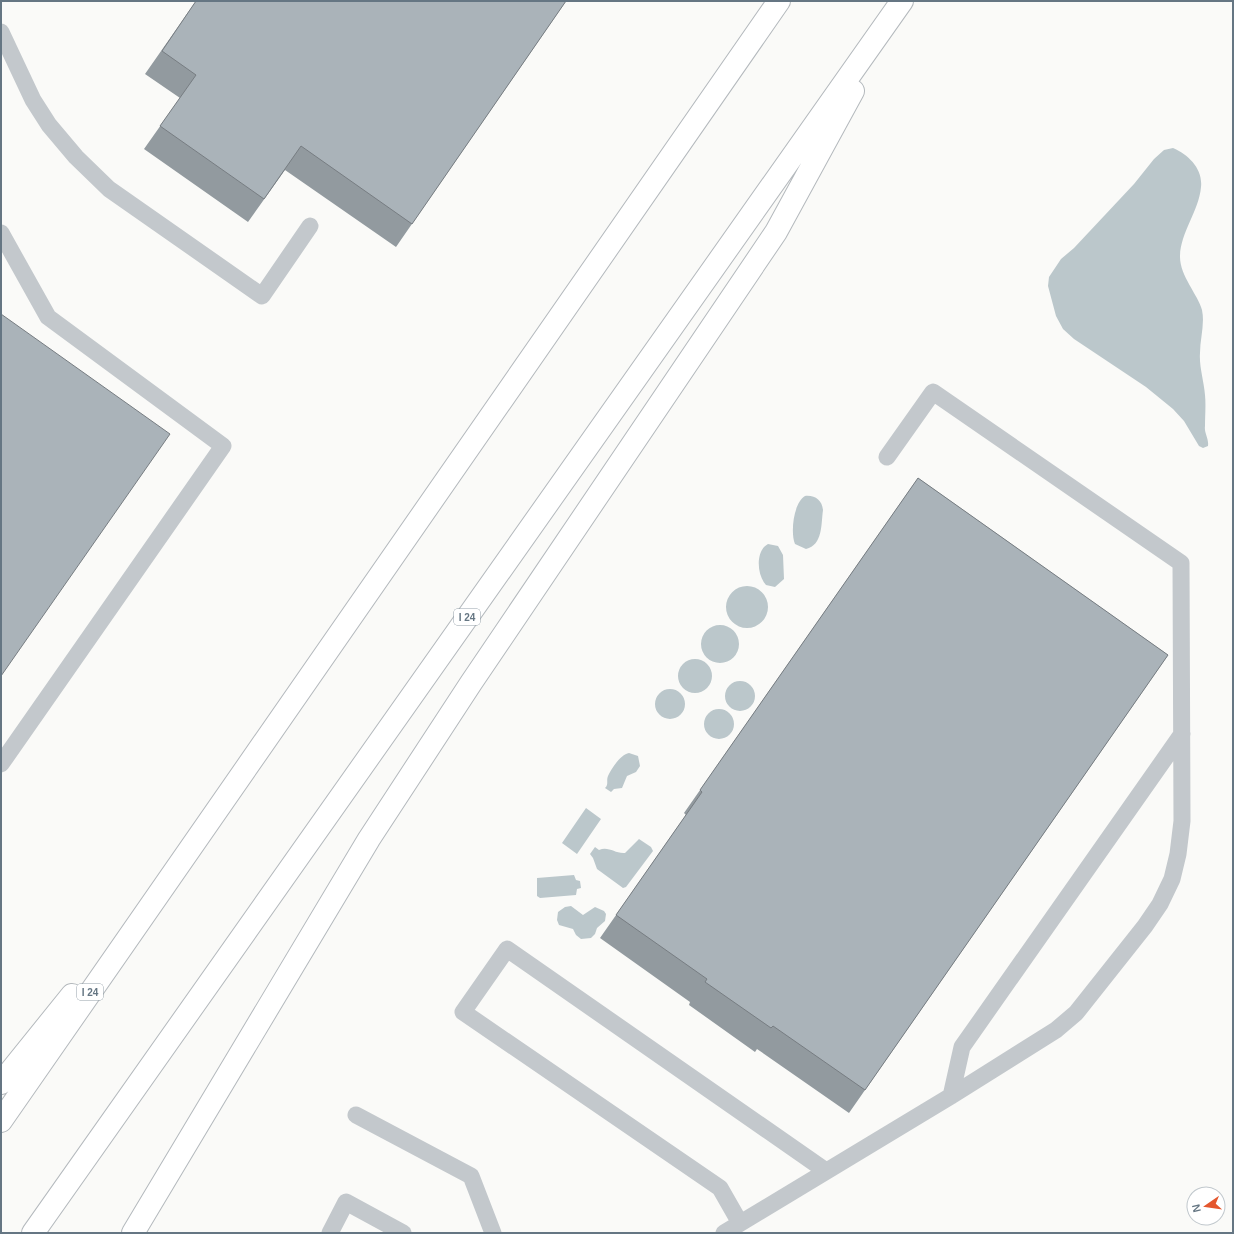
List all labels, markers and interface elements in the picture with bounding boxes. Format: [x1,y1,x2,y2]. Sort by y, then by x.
road number: I 24 [454,609,480,625]
road number: I 24 [77,984,103,1000]
north arrow [1186,1186,1226,1226]
text: N [1190,1203,1203,1213]

